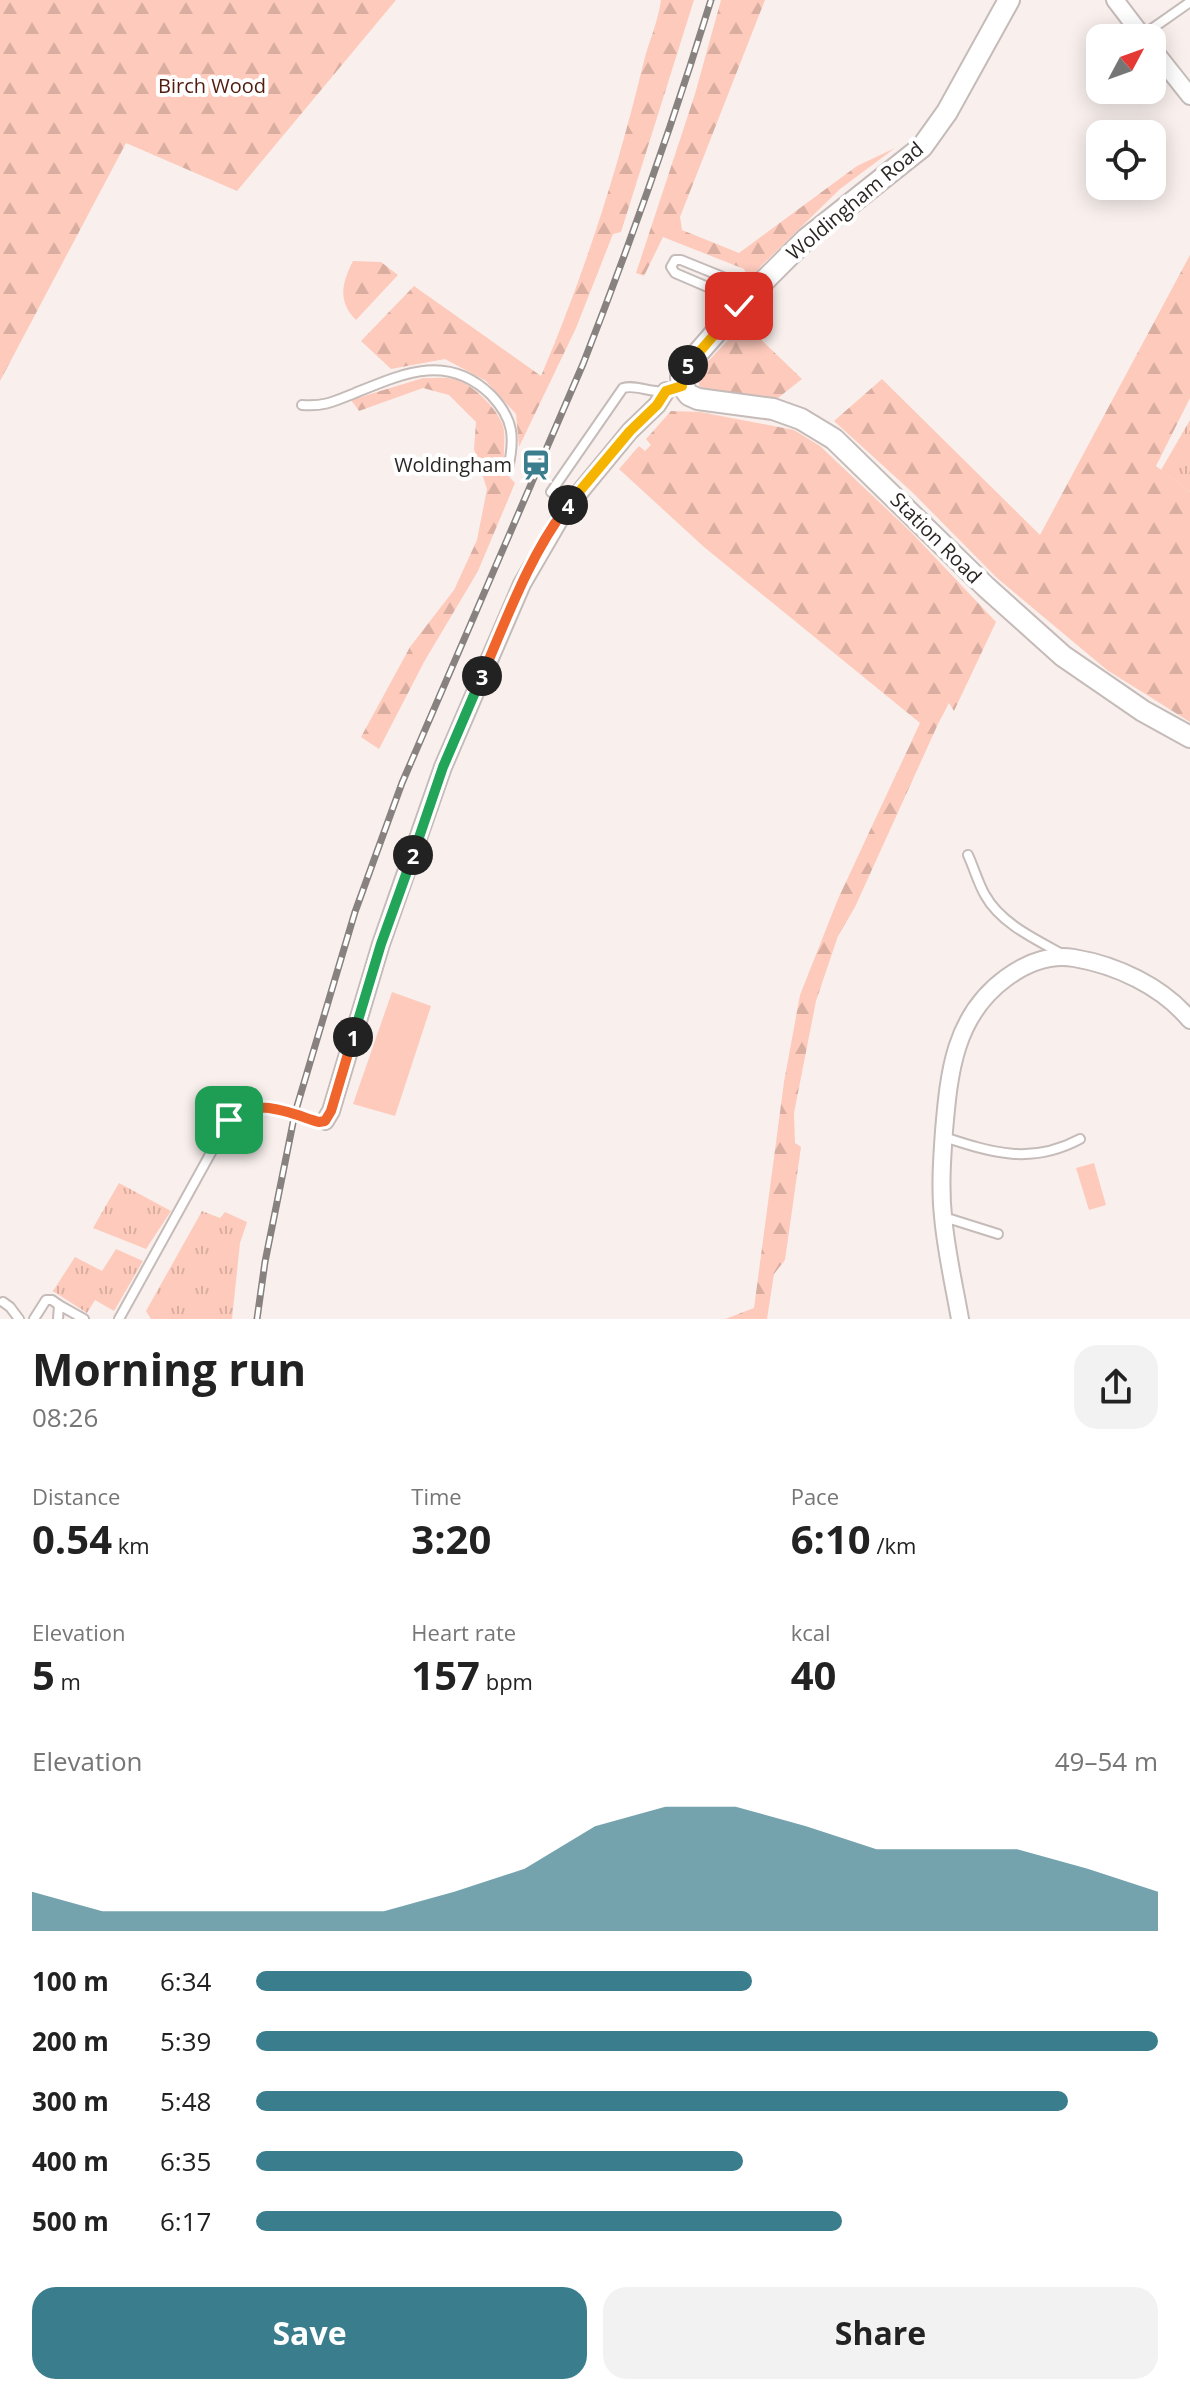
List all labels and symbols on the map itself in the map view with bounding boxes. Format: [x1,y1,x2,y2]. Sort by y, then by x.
north arrow [1086,24,1166,104]
park label: Birch Wood [158,72,266,99]
street label: Woldingham Road [781,135,929,266]
pin [705,272,773,340]
pin: 5 [668,345,708,385]
station icon: Woldingham [519,448,553,482]
place label: Woldingham [394,451,512,478]
pin: 4 [548,485,588,525]
street label: Station Road [885,486,988,589]
pin: 3 [462,656,502,696]
pin: 2 [393,835,433,875]
pin: 1 [333,1017,373,1057]
pin [195,1086,263,1154]

